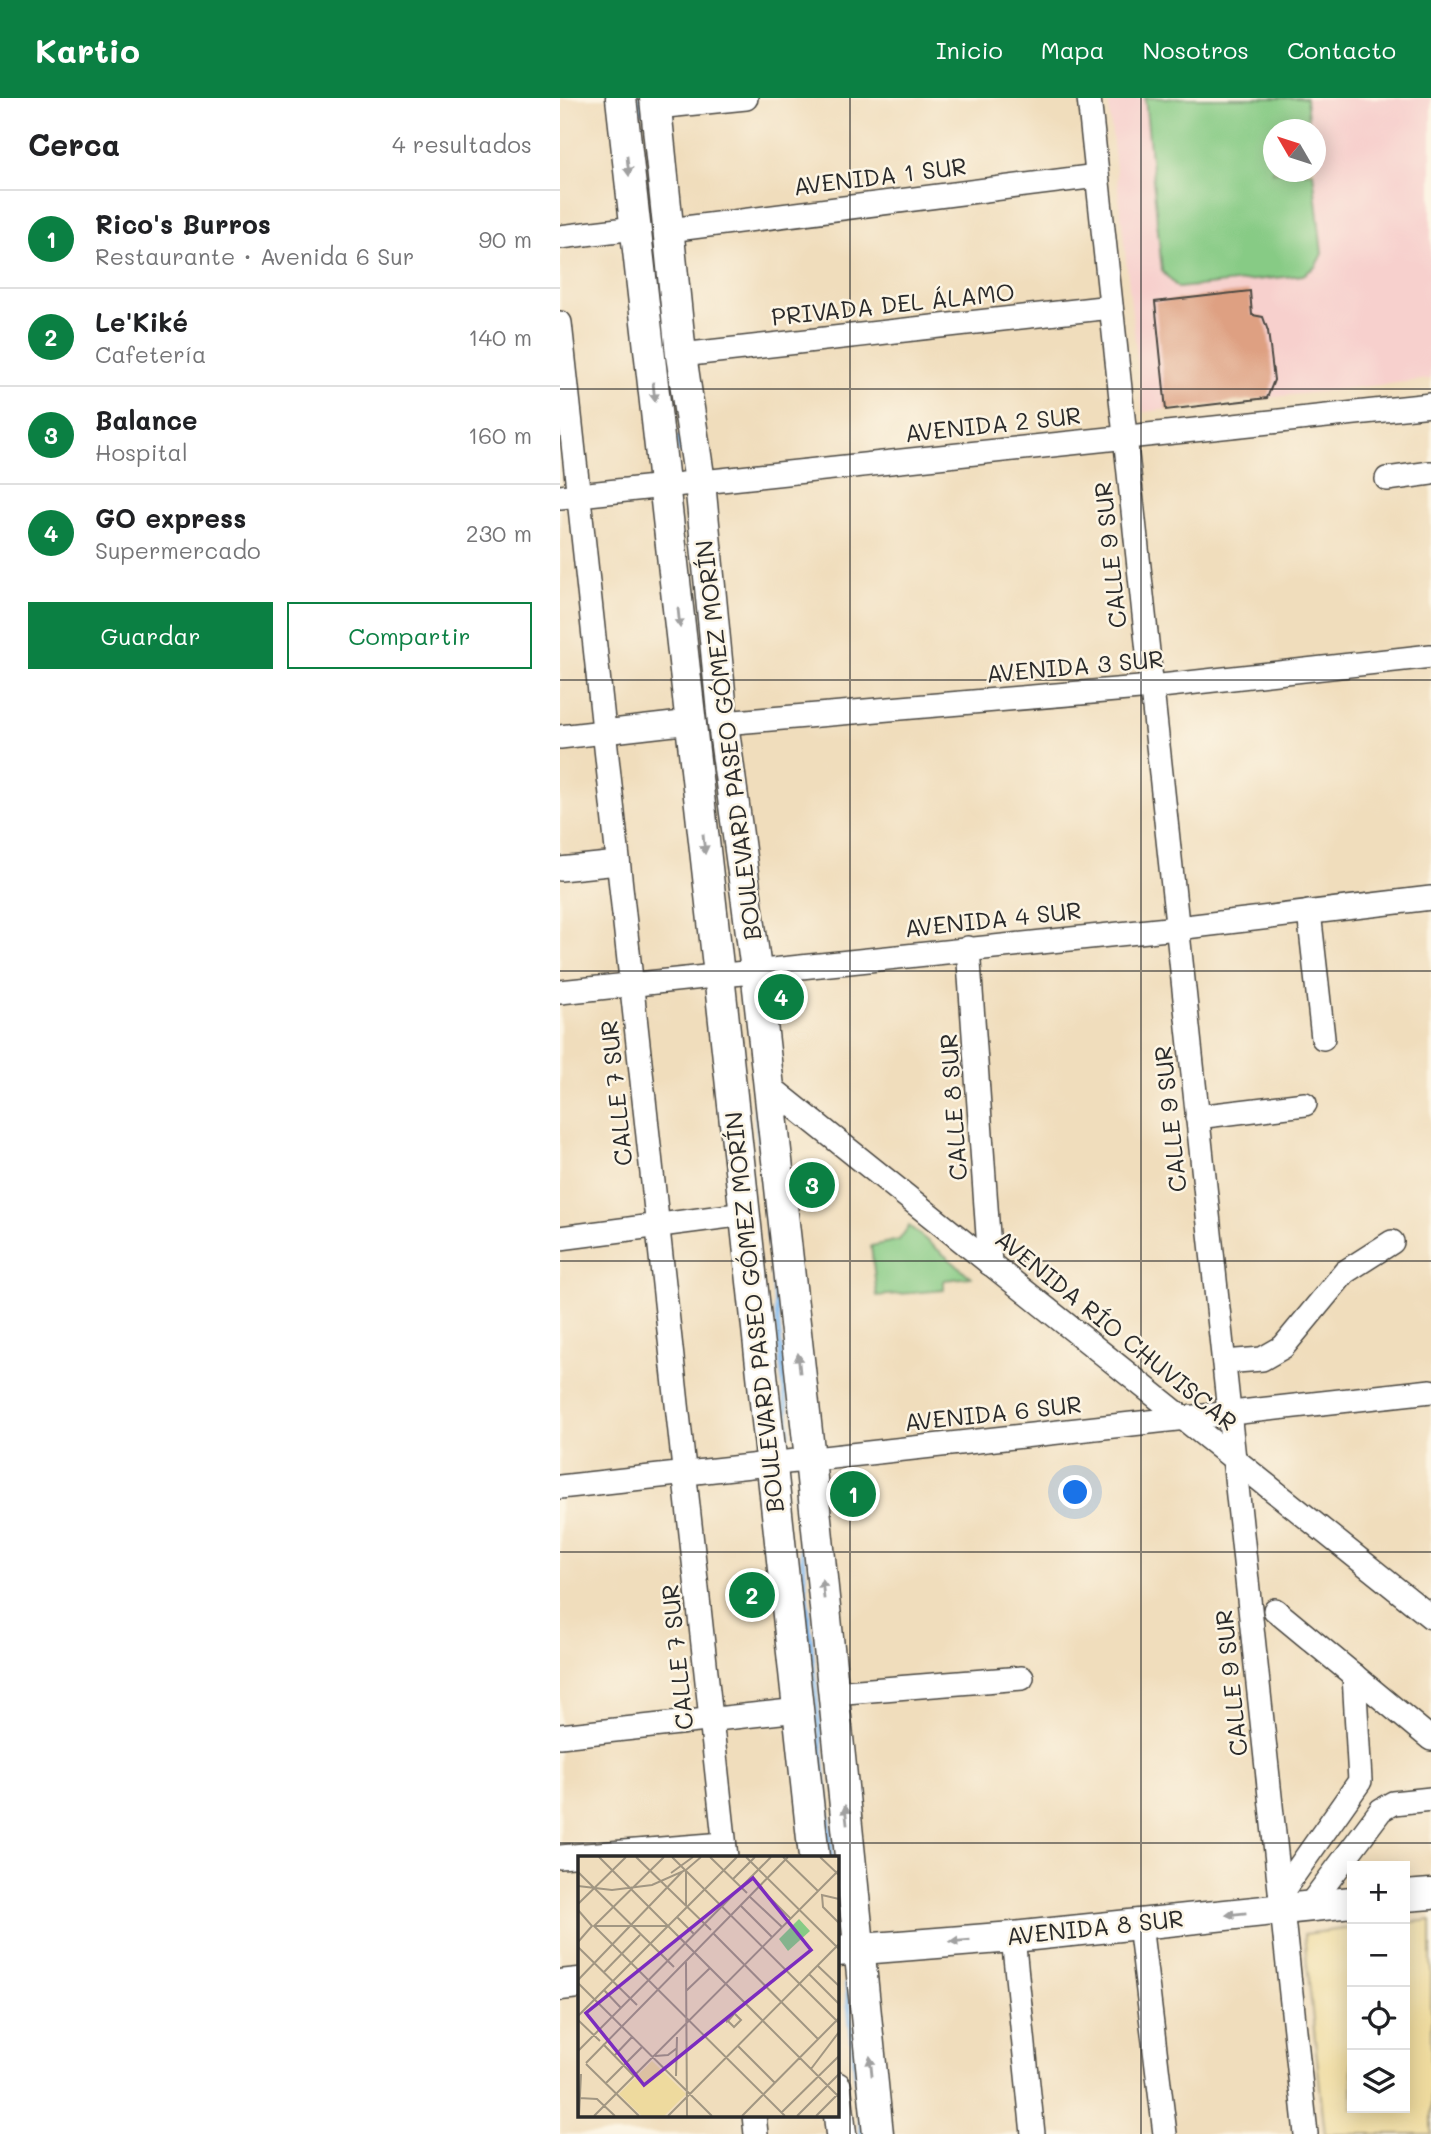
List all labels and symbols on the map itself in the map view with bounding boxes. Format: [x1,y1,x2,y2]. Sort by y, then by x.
north arrow [1263,119,1326,182]
street label: AVENIDA 1 SUR [791,149,968,202]
one-way arrow [623,155,634,177]
street label: PRIVADA DEL ÁLAMO [770,275,1016,332]
one-way arrow [648,381,659,403]
street label: AVENIDA 2 SUR [903,399,1083,448]
street label: CALLE 9 SUR [1086,480,1133,630]
street label: BOULEVARD PASEO GÓMEZ MORÍN [688,538,767,942]
one-way arrow [674,607,685,629]
street label: AVENIDA 3 SUR [985,642,1165,689]
one-way arrow [699,833,710,855]
street label: AVENIDA 4 SUR [903,894,1083,943]
pin: 4 [758,971,804,1023]
street label: CALLE 7 SUR [592,1019,639,1168]
street label: CALLE 8 SUR [932,1032,973,1182]
street label: CALLE 9 SUR [1146,1044,1193,1194]
street label: BOULEVARD PASEO GÓMEZ MORÍN [717,1110,790,1514]
pin: 3 [789,1159,835,1211]
street label: AVENIDA RÍO CHUVISCAR [990,1223,1244,1437]
one-way arrow [793,1352,804,1374]
street label: AVENIDA 6 SUR [903,1388,1083,1437]
pin: 1 [830,1468,876,1520]
your location [1058,1475,1092,1509]
pin: 2 [729,1569,775,1621]
one-way arrow [817,1578,828,1600]
street label: CALLE 7 SUR [653,1583,700,1732]
street label: CALLE 9 SUR [1207,1608,1254,1758]
one-way arrow [840,1804,851,1826]
inset map [578,1856,838,2116]
street label: AVENIDA 8 SUR [1005,1902,1185,1951]
one-way arrow [1224,1909,1246,1920]
one-way arrow [949,1936,971,1947]
one-way arrow [865,2055,876,2077]

